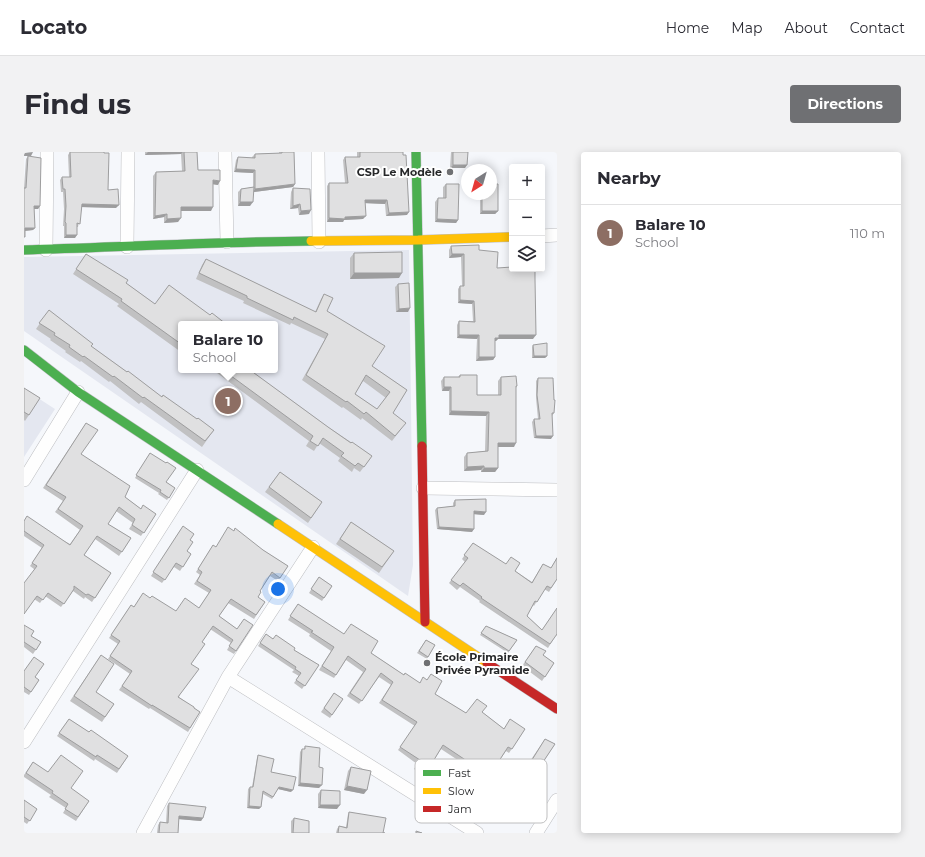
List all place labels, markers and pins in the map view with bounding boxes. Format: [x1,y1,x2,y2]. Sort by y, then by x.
place label: CSP Le Modèle [357,165,442,179]
marker: CSP Le Modèle [445,167,455,177]
pin: 1 [215,386,241,416]
place label: École Primaire Privée Pyramide [435,650,530,677]
marker: École Primaire Privée Pyramide [422,658,432,668]

